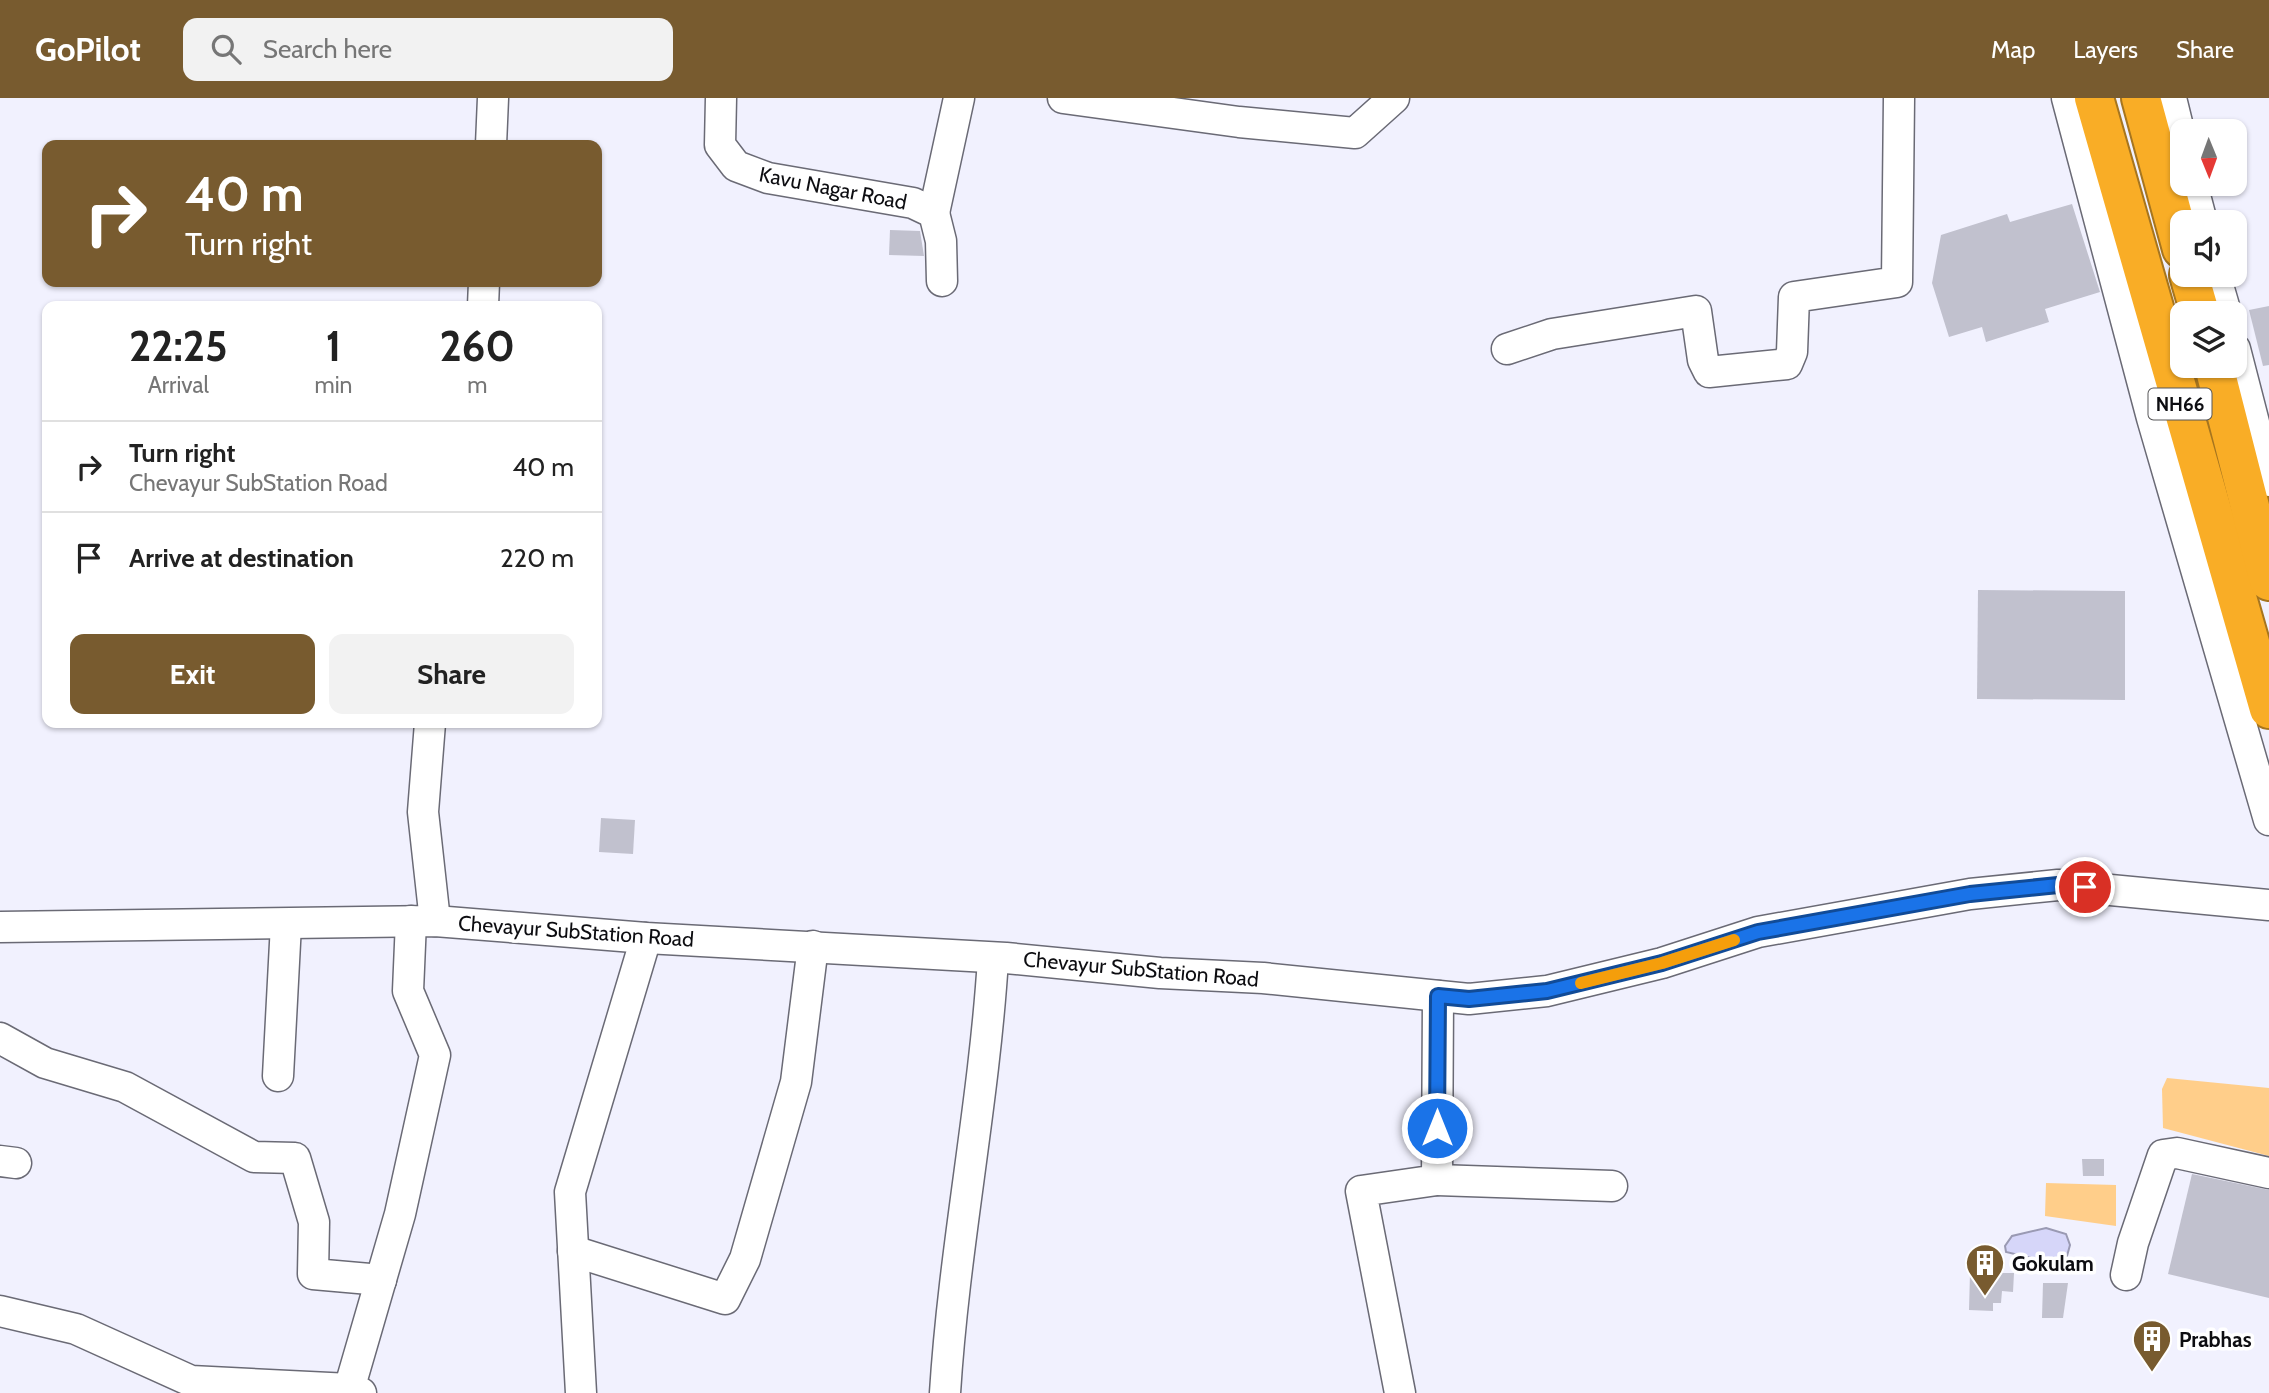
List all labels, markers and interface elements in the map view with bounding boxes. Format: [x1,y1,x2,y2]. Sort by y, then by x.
search box [183,18,673,81]
text: GoPilot [35,29,141,69]
icon: search [207,30,245,68]
text: Search here [263,33,392,65]
text: Map [1991,35,2035,64]
text: Layers [2073,35,2138,64]
text: Share [2176,35,2234,64]
north arrow [2170,119,2247,196]
map controls [2170,119,2247,378]
street label: Kavu Nagar Road [757,161,909,215]
text: 40 m [185,164,304,223]
icon: right [70,168,161,259]
button: sound [2170,210,2247,287]
text: Turn right [185,224,312,263]
button: layers [2170,301,2247,378]
text: 22:25 [129,320,228,372]
text: 1 [326,320,341,372]
text: 260 [440,320,515,372]
text: Arrival [148,371,209,399]
text: min [315,371,352,399]
text: m [467,371,487,399]
road number: NH66 [2148,388,2212,420]
text: Turn right [129,437,235,469]
icon: right [70,448,108,486]
text: 40 m [512,451,574,483]
text: Chevayur SubStation Road [129,469,388,497]
icon: arrive [70,539,108,577]
text: Arrive at destination [129,542,354,574]
text: 220 m [500,542,574,574]
button: Exit [70,634,315,714]
button: Share [329,634,574,714]
pin [2055,857,2115,917]
icon: arrive [2066,868,2104,906]
street label: Chevayur SubStation Road [457,910,695,952]
street label: Chevayur SubStation Road [1022,946,1260,992]
position arrow [1400,1091,1474,1165]
building icon: Gokulam [1964,1242,2006,1297]
place label: Gokulam [2012,1251,2094,1276]
building icon: Prabhas [2131,1318,2173,1373]
place label: Prabhas [2179,1327,2252,1352]

